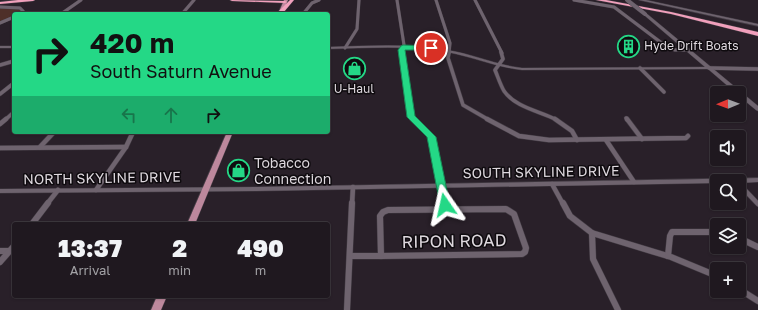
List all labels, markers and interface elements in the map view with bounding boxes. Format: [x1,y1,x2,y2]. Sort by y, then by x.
text: 420 m [90,26,174,59]
icon: right [24,28,76,80]
pin [414,31,448,65]
building icon: Hyde Drift Boats [616,33,642,59]
icon: arrive [420,37,442,59]
place label: Hyde Drift Boats [644,38,739,53]
shop icon: U-Haul [341,55,367,81]
text: South Saturn Avenue [90,60,272,82]
place label: U-Haul [334,81,374,96]
north arrow [710,86,746,122]
map controls [710,86,746,298]
icon: left [118,104,140,126]
icon: ahead [160,104,182,126]
icon: right [202,104,224,126]
button: sound [710,130,746,166]
place label: Tobacco Connection [254,154,331,187]
shop icon: Tobacco Connection [225,158,251,184]
street label: SOUTH SKYLINE DRIVE [462,162,620,181]
street label: NORTH SKYLINE DRIVE [23,168,181,187]
button: search [710,174,746,210]
position arrow [424,184,466,226]
button: layers [710,218,746,254]
street label: RIPON ROAD [401,229,507,252]
text: 13:37 [58,233,122,262]
text: 2 [172,233,187,262]
text: 490 [237,233,284,262]
text: Arrival [70,262,110,278]
text: min [168,262,191,278]
text: m [255,262,266,278]
button: + [710,262,746,298]

